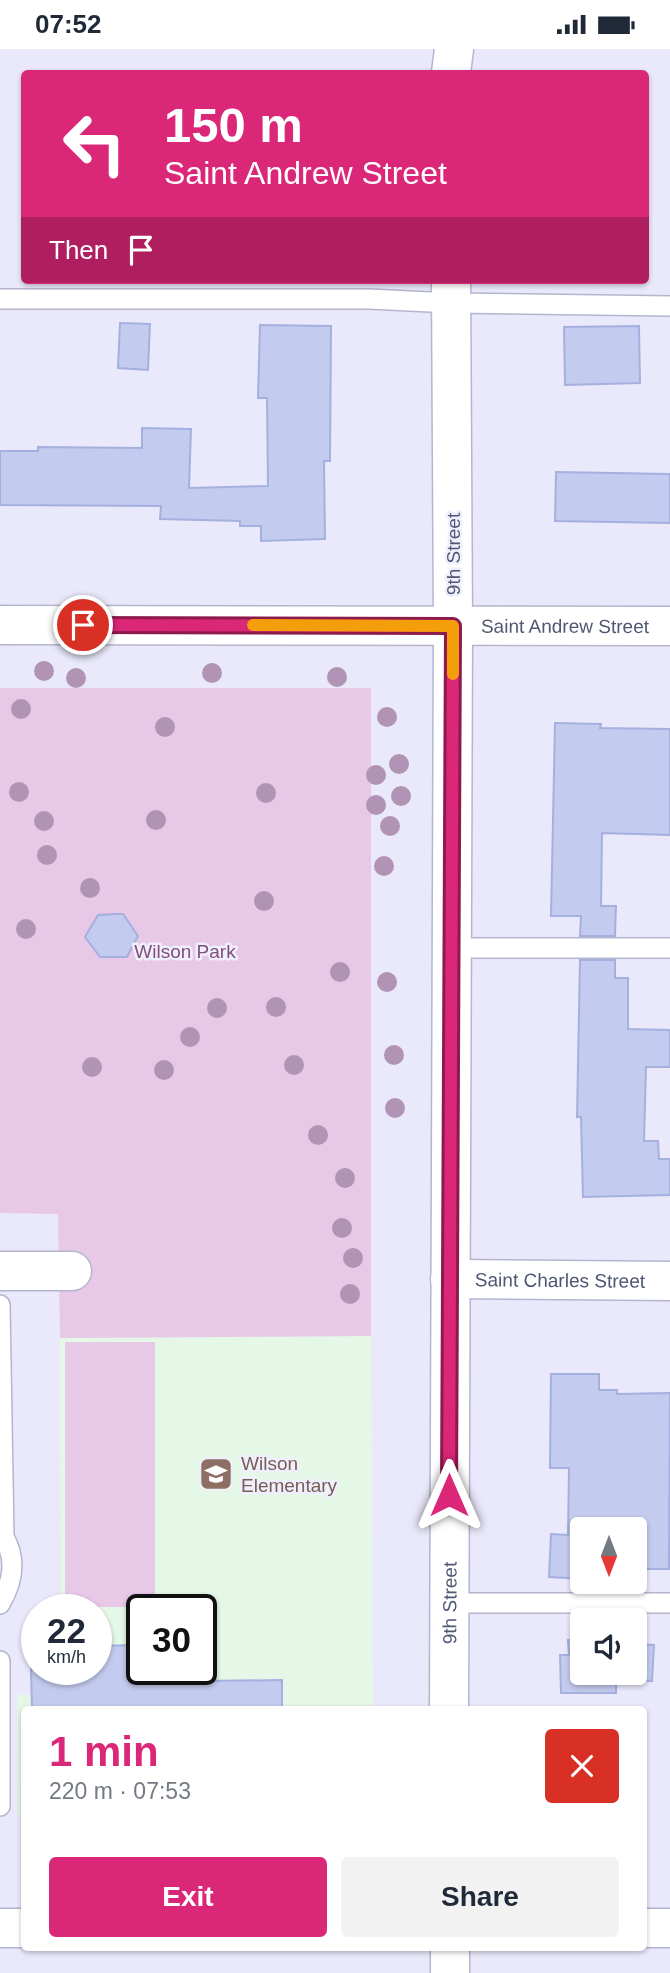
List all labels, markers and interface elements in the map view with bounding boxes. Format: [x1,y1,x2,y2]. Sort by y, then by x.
text: 07:52 [35,9,102,39]
icon: left [49,98,140,189]
text: 150 m [164,98,303,152]
text: Saint Andrew Street [164,155,447,191]
icon: arrive [122,231,160,269]
text: Then [49,235,108,265]
street label: 9th Street [443,512,464,595]
pin [53,595,113,655]
icon: arrive [64,606,102,644]
street label: Saint Andrew Street [481,615,650,636]
park label: Wilson Park [134,941,236,962]
street label: Saint Charles Street [475,1269,646,1291]
place label: Wilson Elementary [241,1453,338,1496]
school or university icon: Wilson Elementary [197,1455,235,1493]
position arrow [412,1458,486,1532]
north arrow [570,1517,648,1594]
map controls [570,1517,647,1685]
street label: 9th Street [439,1561,460,1644]
speed limit sign: 30 [126,1594,217,1685]
button: sound [570,1608,647,1685]
text: 22 [47,1611,86,1650]
text: km/h [47,1647,86,1667]
text: 1 min [49,1728,159,1775]
button: close [545,1729,619,1803]
text: 220 m · 07:53 [49,1778,191,1804]
button: Exit [49,1857,327,1937]
button: Share [341,1857,619,1937]

